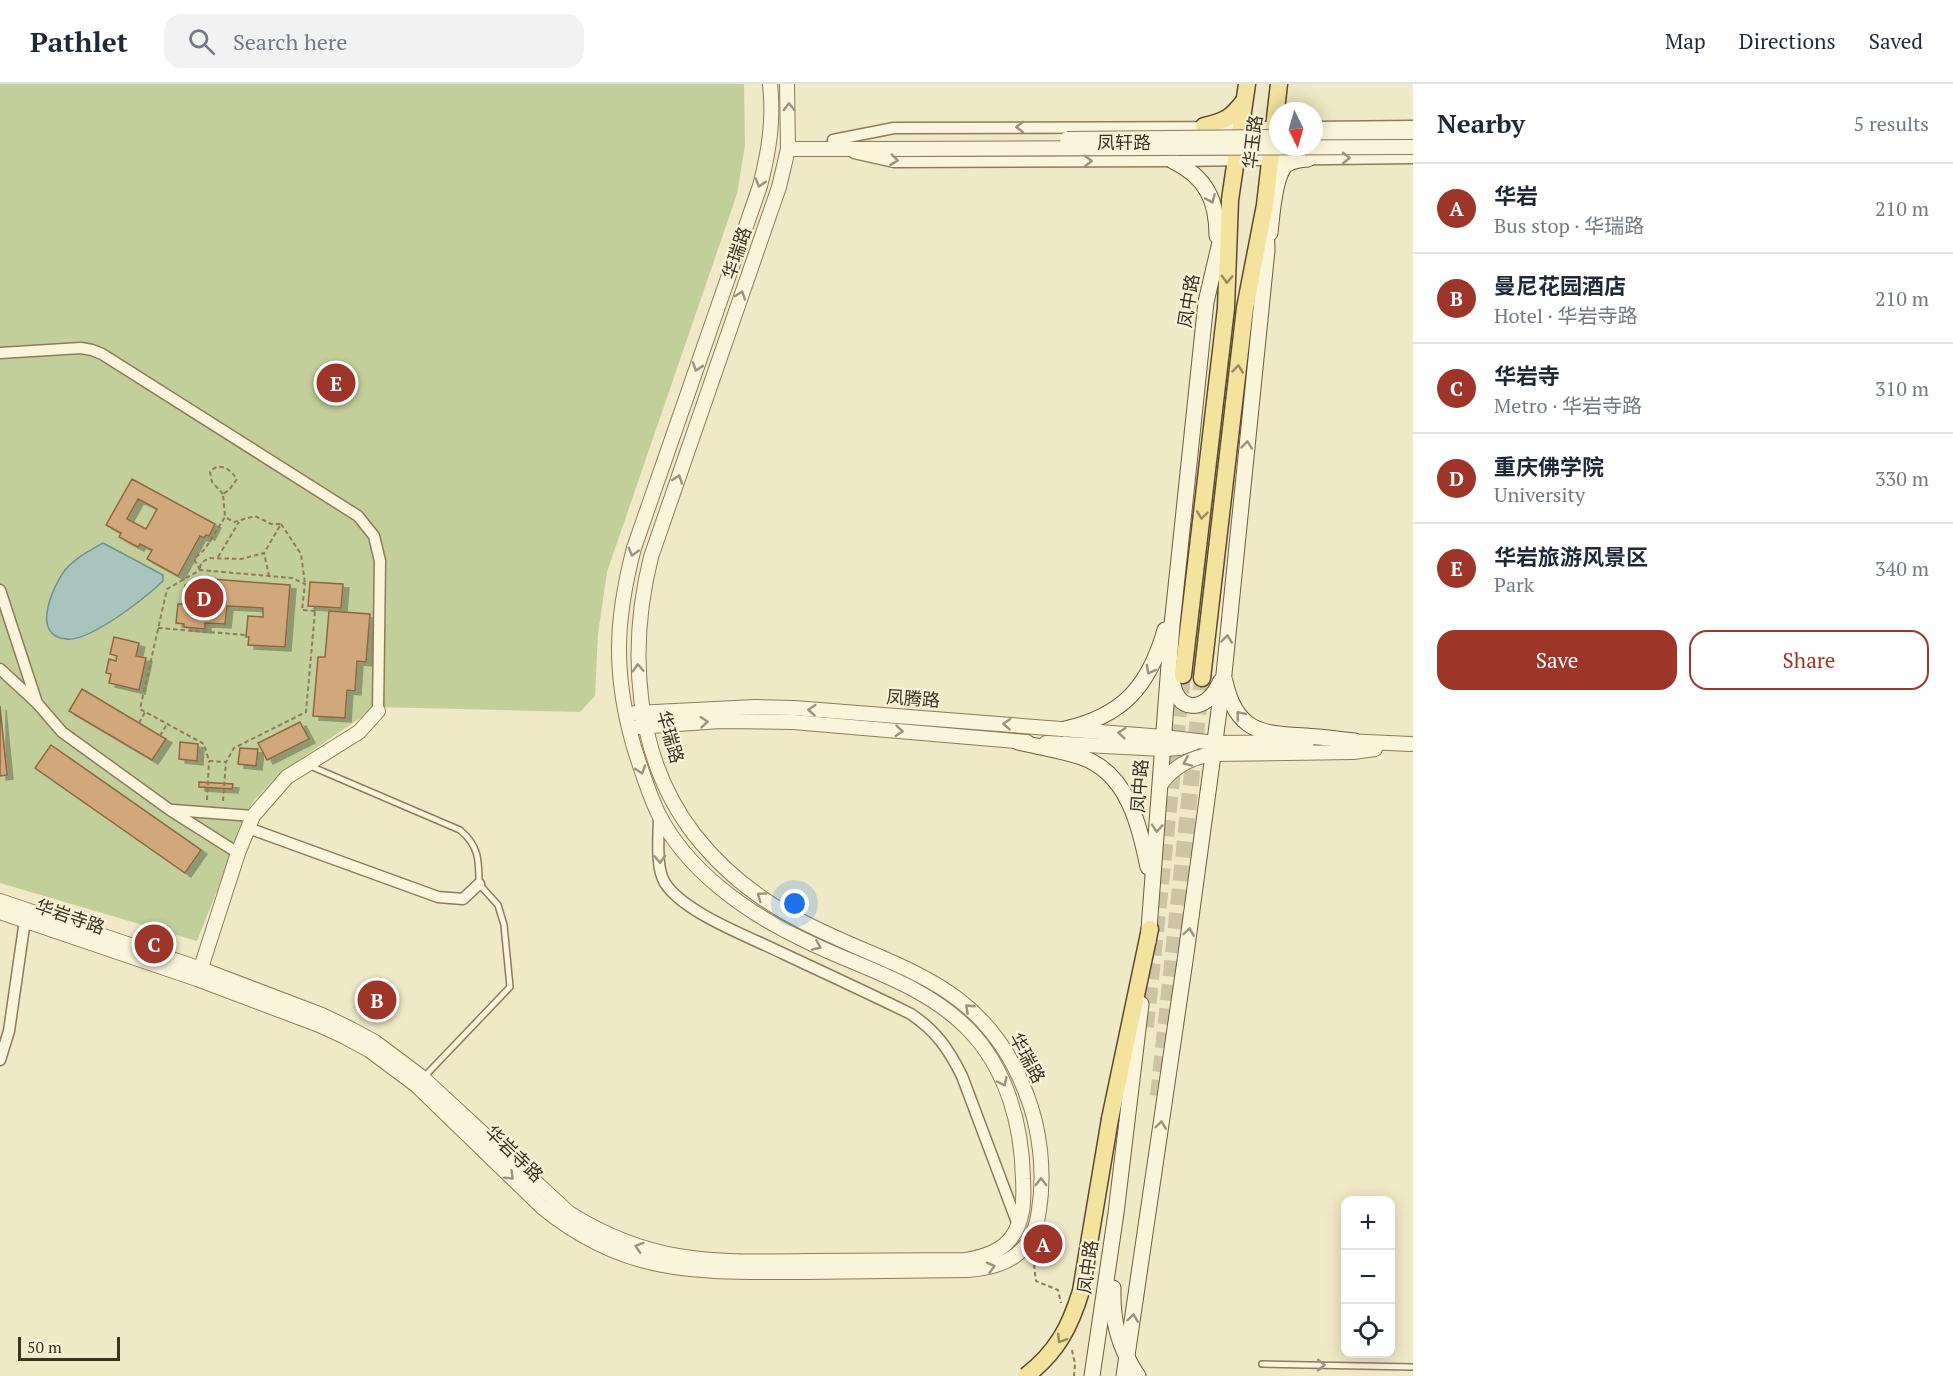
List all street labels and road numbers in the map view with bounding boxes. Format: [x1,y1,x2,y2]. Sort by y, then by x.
street label: 华玉路 [1237,114,1267,170]
street label: 凤轩路 [1097,130,1151,154]
street label: 华瑞路 [716,223,756,282]
street label: 凤中路 [1172,272,1204,329]
street label: 凤腾路 [885,684,941,712]
street label: 华瑞路 [652,707,690,766]
street label: 凤中路 [1125,758,1153,814]
street label: 华岩寺路 [32,893,108,939]
street label: 华瑞路 [1005,1028,1051,1087]
street label: 华岩寺路 [480,1120,549,1187]
street label: 凤中路 [1071,1238,1103,1295]

